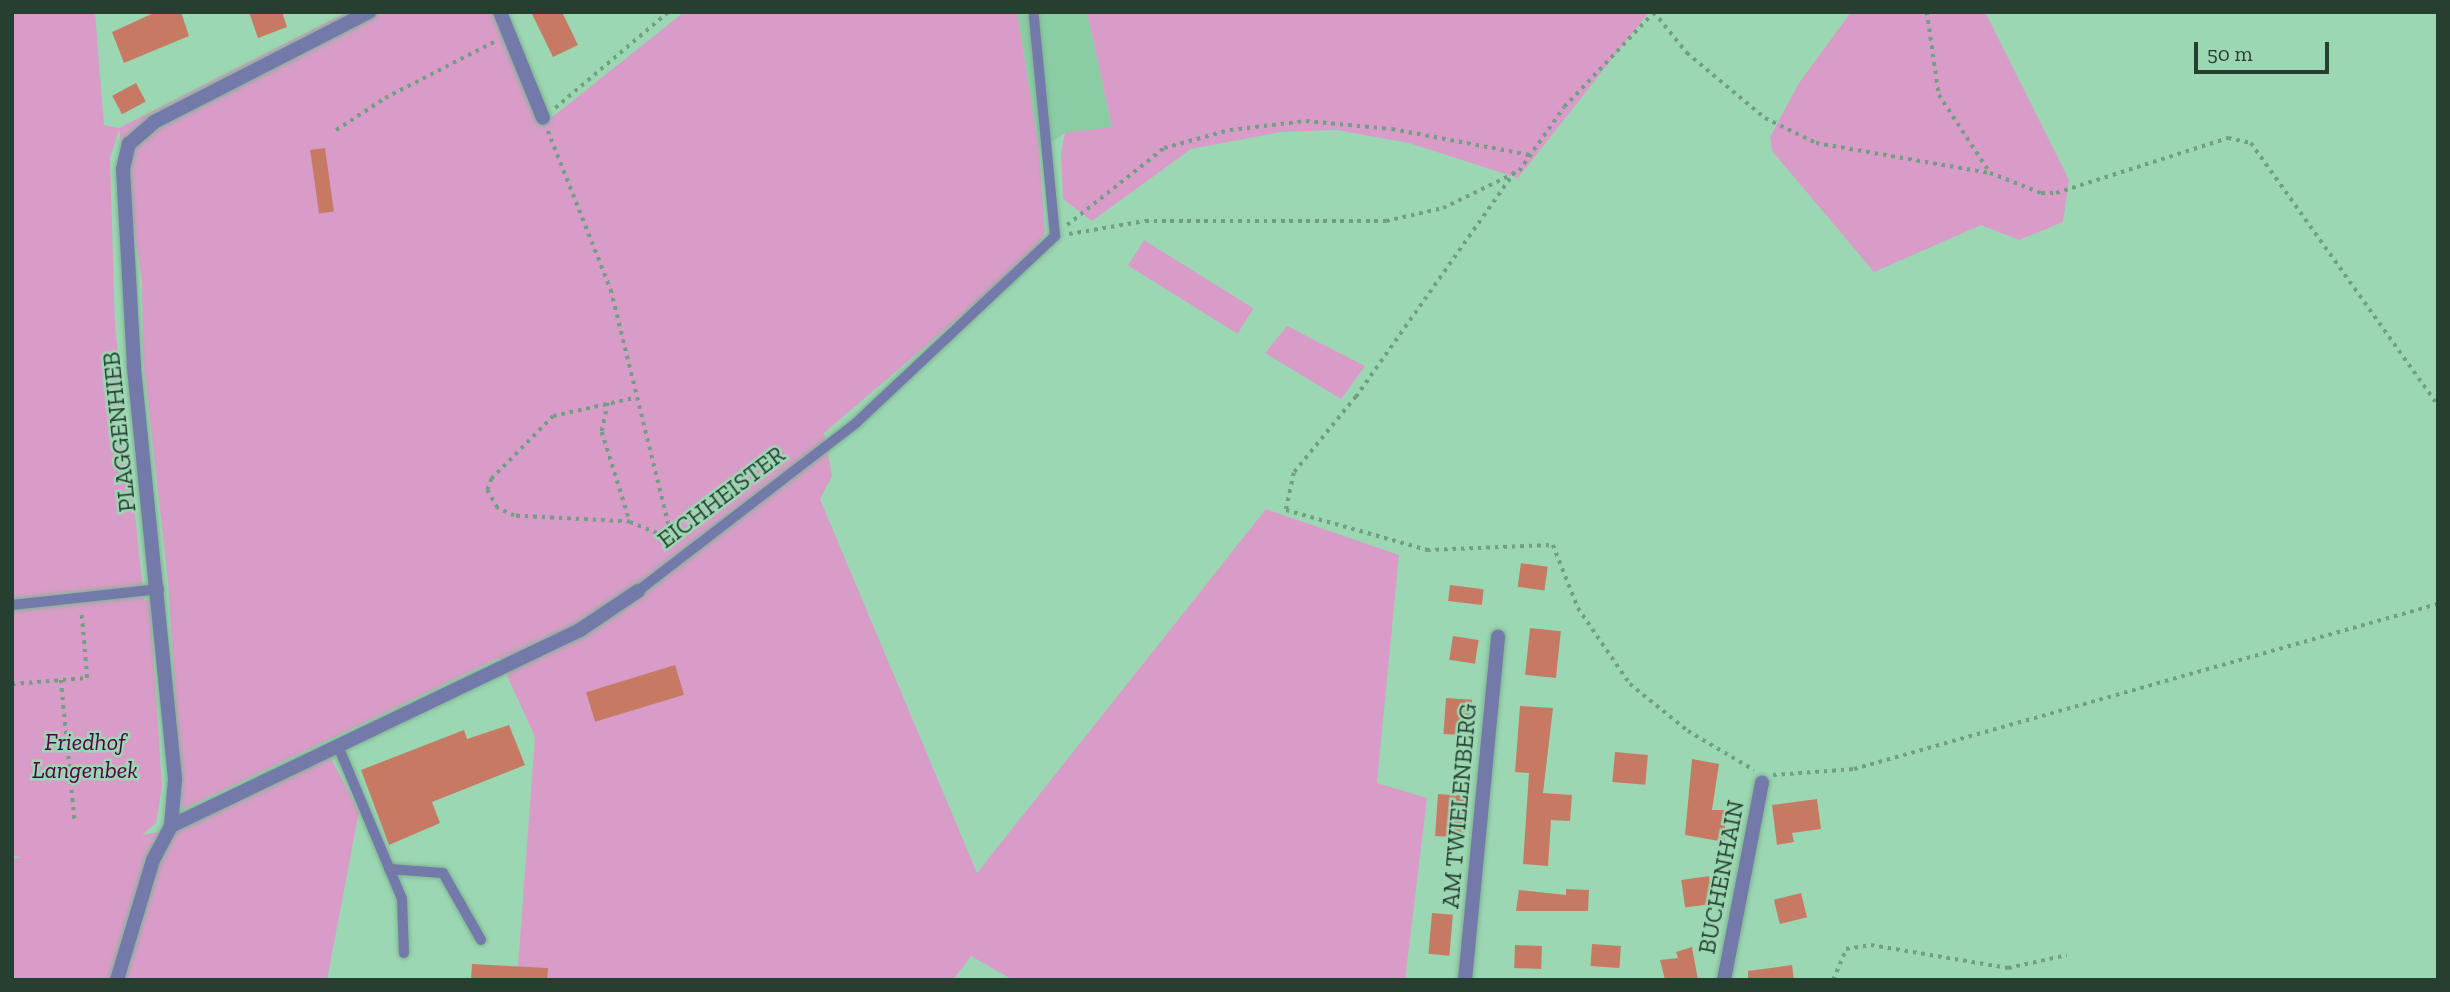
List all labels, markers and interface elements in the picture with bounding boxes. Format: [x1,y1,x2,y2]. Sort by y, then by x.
scale bar [2198,28,2333,72]
text: 50 m [2207,41,2253,66]
street label: PLAGGENHIEB [96,350,142,514]
street label: EICHHEISTER [652,440,790,554]
street label: AM TWIELENBERG [1436,702,1482,910]
park label: Friedhof Langenbek [32,728,138,784]
street label: BUCHENHAIN [1692,798,1750,956]

